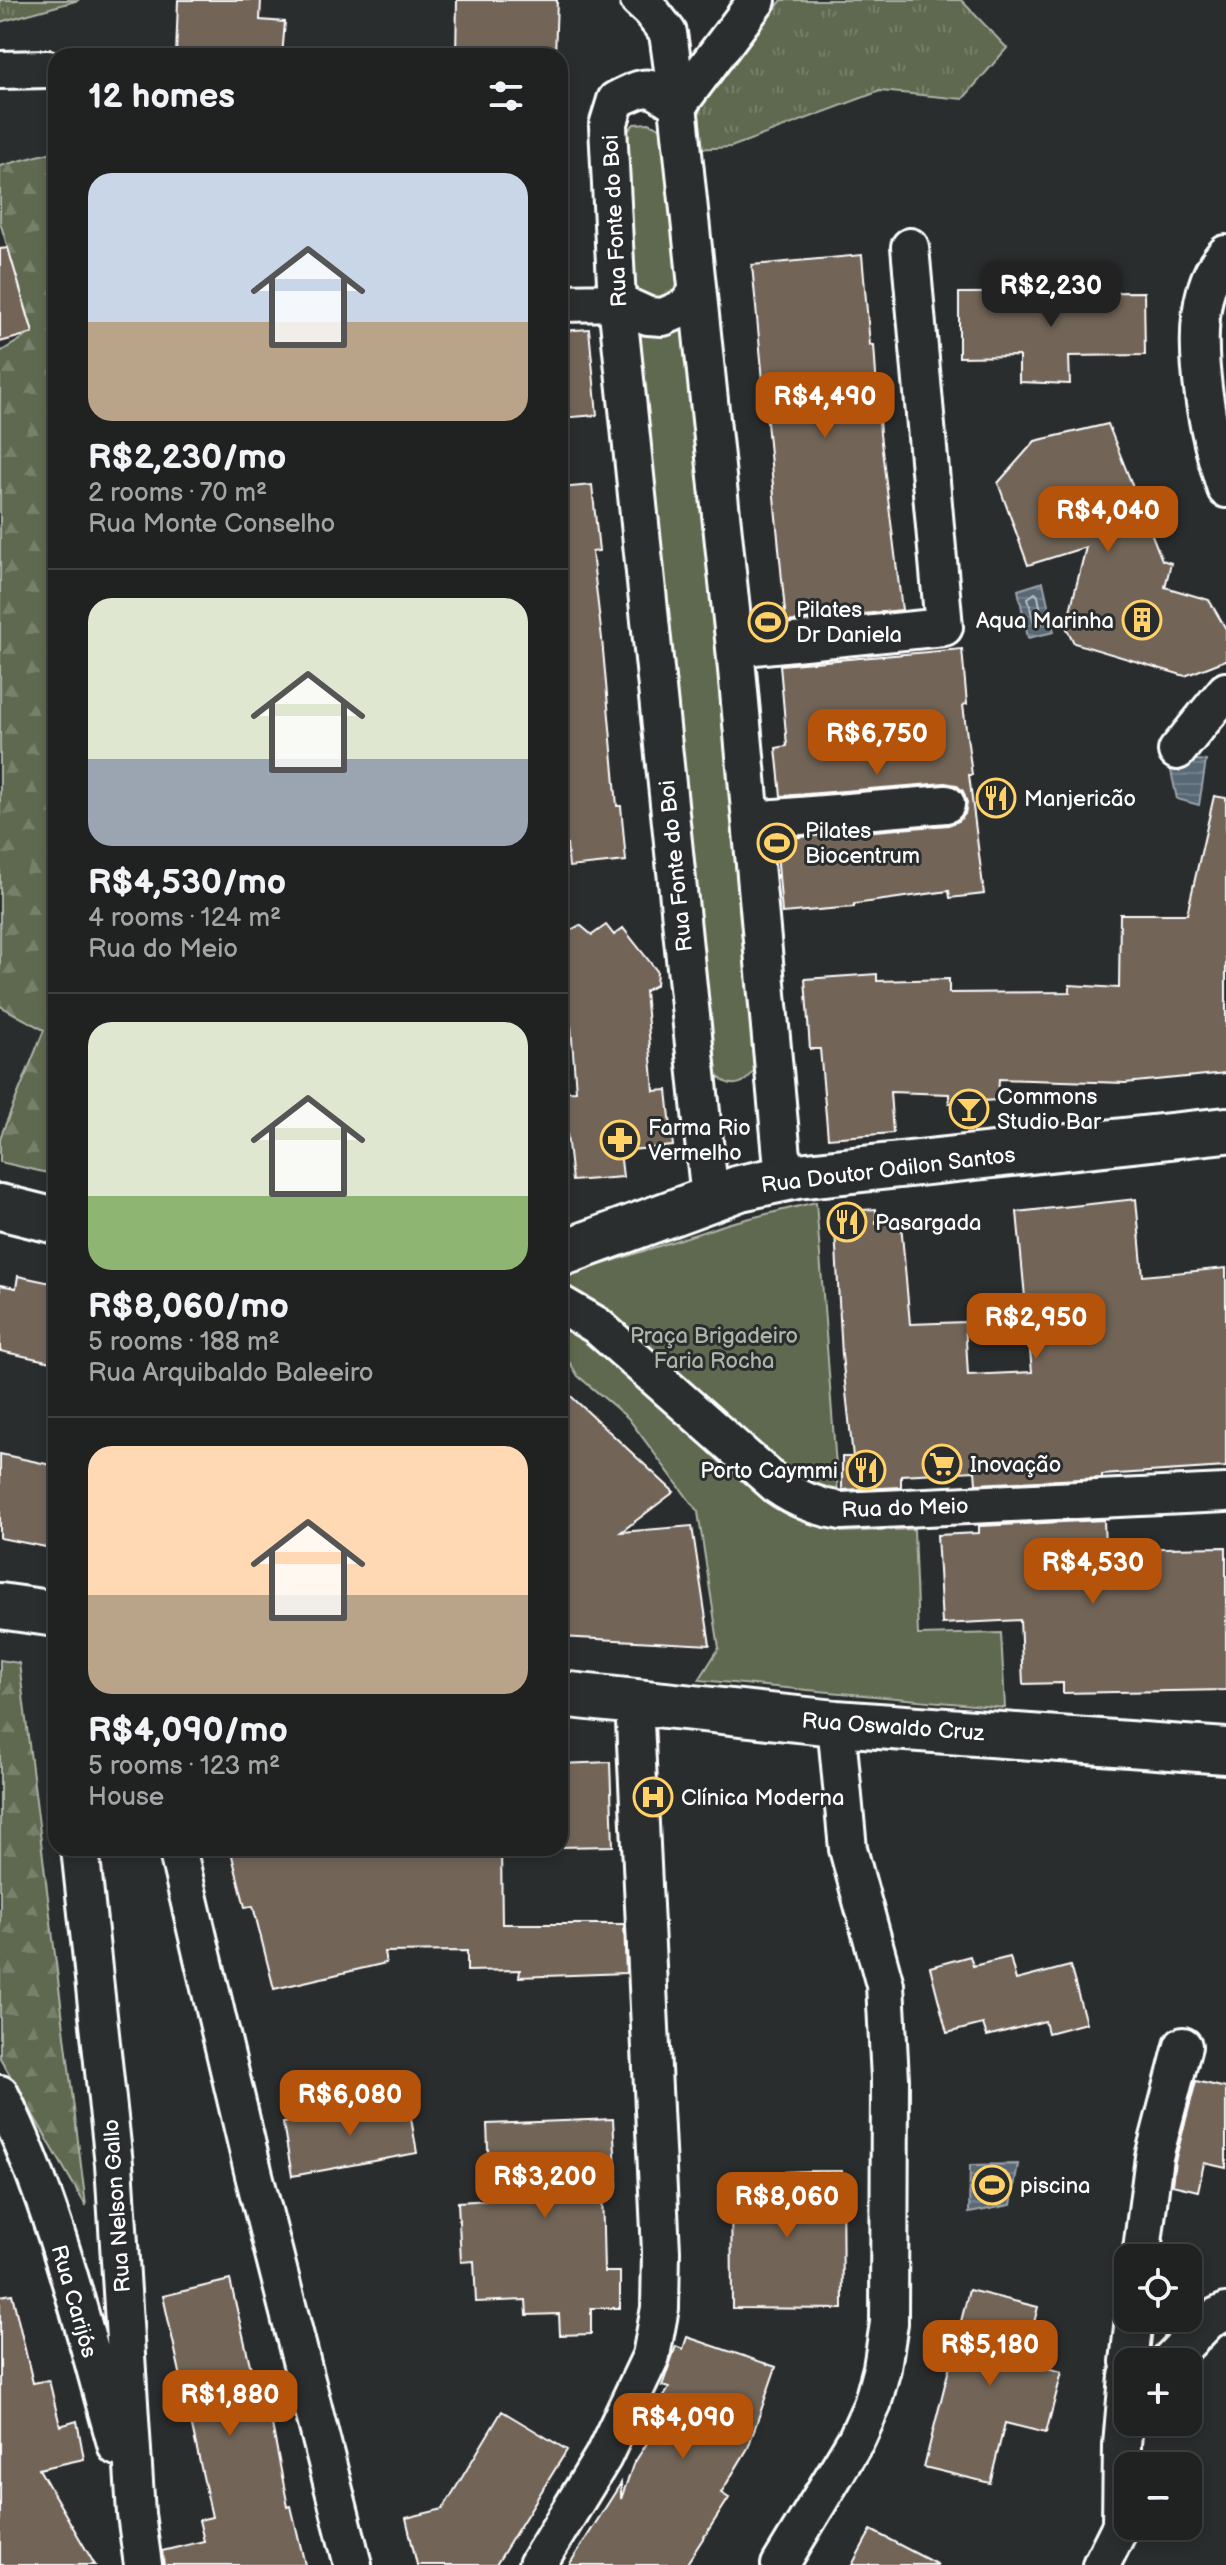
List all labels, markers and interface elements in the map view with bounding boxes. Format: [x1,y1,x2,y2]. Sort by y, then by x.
icon: filters [484,74,528,118]
text: 12 homes [88,76,235,117]
street label: Rua Fonte do Boi [598,134,633,308]
icon: home [236,225,380,369]
pin: R$2,230 [977,261,1125,329]
text: R$2,230 [1000,271,1102,302]
pin: R$4,490 [751,372,899,440]
text: R$4,490 [774,382,876,413]
text: R$2,230/mo [88,437,286,478]
text: 2 rooms · 70 m² [88,478,267,509]
pin: R$4,040 [1034,486,1182,554]
text: R$4,040 [1056,496,1160,527]
text: Rua Monte Conselho [88,509,335,540]
place label: Pilates Dr Daniela [796,597,902,649]
building icon: Aqua Marinha [1121,599,1163,641]
sports icon: Pilates Dr Daniela [747,601,789,643]
place label: Aqua Marinha [976,608,1114,635]
icon: home [236,650,380,794]
pin: R$6,750 [803,709,951,777]
text: R$6,750 [826,719,928,750]
restaurant icon: Manjericão [975,777,1017,819]
street label: Rua Fonte do Boi [654,779,699,953]
place label: Manjericão [1024,786,1136,813]
place label: Pilates Biocentrum [805,818,920,870]
sports icon: Pilates Biocentrum [756,822,798,864]
text: R$4,530/mo [88,862,286,903]
text: 4 rooms · 124 m² [88,903,281,934]
text: Rua do Meio [88,934,238,965]
icon: home [236,1074,380,1218]
place label: Commons Studio Bar [997,1084,1102,1136]
bar icon: Commons Studio Bar [948,1088,990,1130]
place label: Farma Rio Vermelho [648,1115,751,1167]
pharmacy icon: Farma Rio Vermelho [599,1119,641,1161]
street label: Rua Doutor Odilon Santos [759,1141,1017,1199]
restaurant icon: Pasargada [826,1201,868,1243]
place label: Pasargada [875,1210,982,1237]
text: R$8,060/mo [88,1286,289,1327]
pin: R$2,950 [962,1293,1110,1361]
text: R$2,950 [985,1303,1087,1334]
park label: Praça Brigadeiro Faria Rocha [630,1323,798,1375]
text: 5 rooms · 188 m² [88,1327,280,1358]
text: Rua Arquibaldo Baleeiro [88,1358,374,1389]
supermarket icon: Inovação [921,1443,963,1485]
restaurant icon: Porto Caymmi [845,1449,887,1491]
place label: Inovação [970,1452,1061,1479]
place label: Porto Caymmi [700,1458,838,1485]
street label: Rua do Meio [841,1493,969,1524]
icon: home [236,1498,380,1642]
pin: R$4,530 [1019,1538,1167,1606]
text: R$4,530 [1042,1548,1144,1579]
street label: Rua Oswaldo Cruz [801,1708,986,1747]
text: R$4,090/mo [88,1710,288,1751]
text: 5 rooms · 123 m² [88,1751,280,1782]
hospital icon: Clínica Moderna [632,1776,674,1818]
text: House [88,1782,164,1813]
place label: Clínica Moderna [681,1785,844,1812]
pin: R$6,080 [276,2070,424,2138]
text: R$6,080 [298,2080,402,2111]
street label: Rua Nelson Gallo [98,2118,137,2293]
pin: R$3,200 [471,2152,619,2220]
text: R$3,200 [493,2162,597,2193]
sports icon: piscina [971,2164,1013,2206]
pin: R$8,060 [713,2172,861,2240]
place label: piscina [1020,2173,1091,2200]
text: R$8,060 [735,2182,839,2213]
street label: Rua Carijós [45,2242,103,2361]
map controls [1114,2244,1202,2540]
button: locate [1114,2244,1202,2332]
pin: R$5,180 [916,2320,1064,2388]
text: R$5,180 [941,2330,1039,2361]
button: + [1114,2348,1202,2436]
pin: R$1,880 [156,2370,304,2438]
text: R$1,880 [180,2380,280,2411]
pin: R$4,090 [609,2393,757,2461]
text: R$4,090 [631,2403,735,2434]
button: − [1114,2452,1202,2540]

